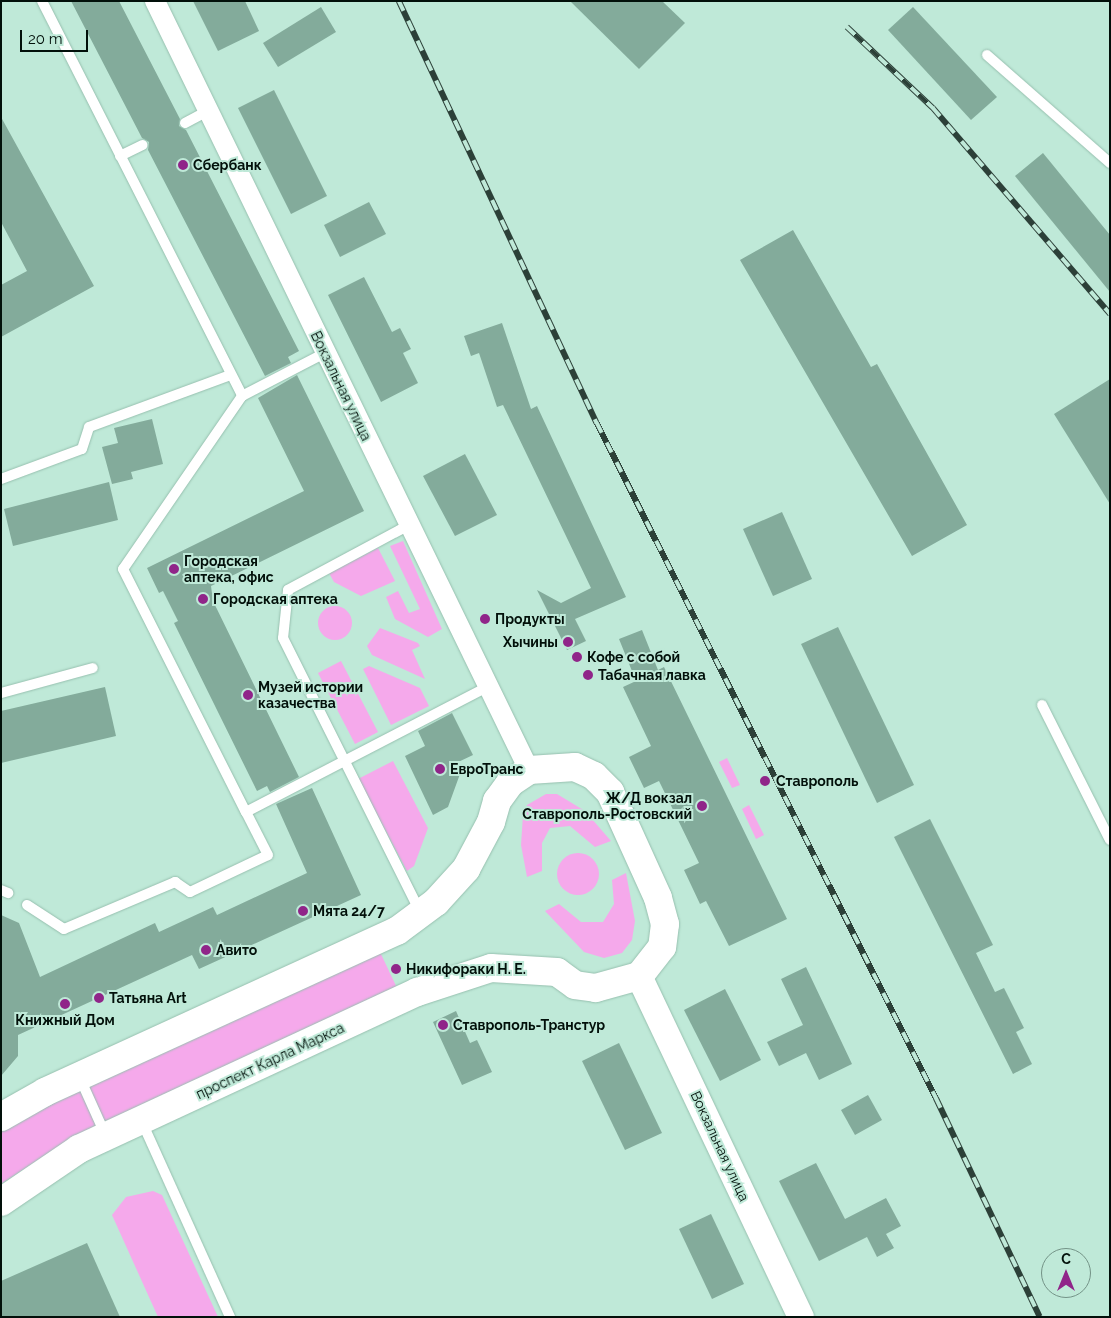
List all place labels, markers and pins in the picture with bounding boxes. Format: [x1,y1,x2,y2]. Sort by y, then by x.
place label: Сбербанк [193,157,262,173]
marker: Сбербанк [177,159,189,171]
place label: Городская аптека, офис [184,553,274,586]
marker: Городская аптека, офис [168,563,180,575]
place label: Городская аптека [213,591,338,607]
marker: Городская аптека [197,593,209,605]
place label: Продукты [495,611,565,627]
marker: Продукты [479,613,491,625]
place label: Хычины [503,634,558,650]
marker: Хычины [562,636,574,648]
place label: Кофе с собой [587,649,680,665]
marker: Кофе с собой [571,651,583,663]
place label: Табачная лавка [598,667,706,683]
marker: Табачная лавка [582,669,594,681]
place label: Музей истории казачества [258,679,363,712]
marker: Музей истории казачества [242,689,254,701]
place label: ЕвроТранс [450,761,523,777]
marker: ЕвроТранс [434,763,446,775]
place label: Ставрополь [776,773,858,789]
marker: Ставрополь [758,774,772,788]
place label: Ж/Д вокзал Ставрополь-Ростовский [522,790,692,822]
marker: Ж/Д вокзал Ставрополь-Ростовский [696,800,708,812]
place label: Мята 24/7 [313,903,385,919]
marker: Мята 24/7 [297,905,309,917]
place label: Авито [216,942,257,958]
marker: Авито [200,944,212,956]
place label: Никифораки Н. Е. [406,961,526,977]
marker: Никифораки Н. Е. [390,963,402,975]
place label: Татьяна Art [109,990,187,1006]
marker: Татьяна Art [93,992,105,1004]
marker: Книжный Дом [59,998,71,1010]
place label: Книжный Дом [15,1012,115,1028]
place label: Ставрополь-Транстур [453,1017,605,1033]
marker: Ставрополь-Транстур [437,1019,449,1031]

